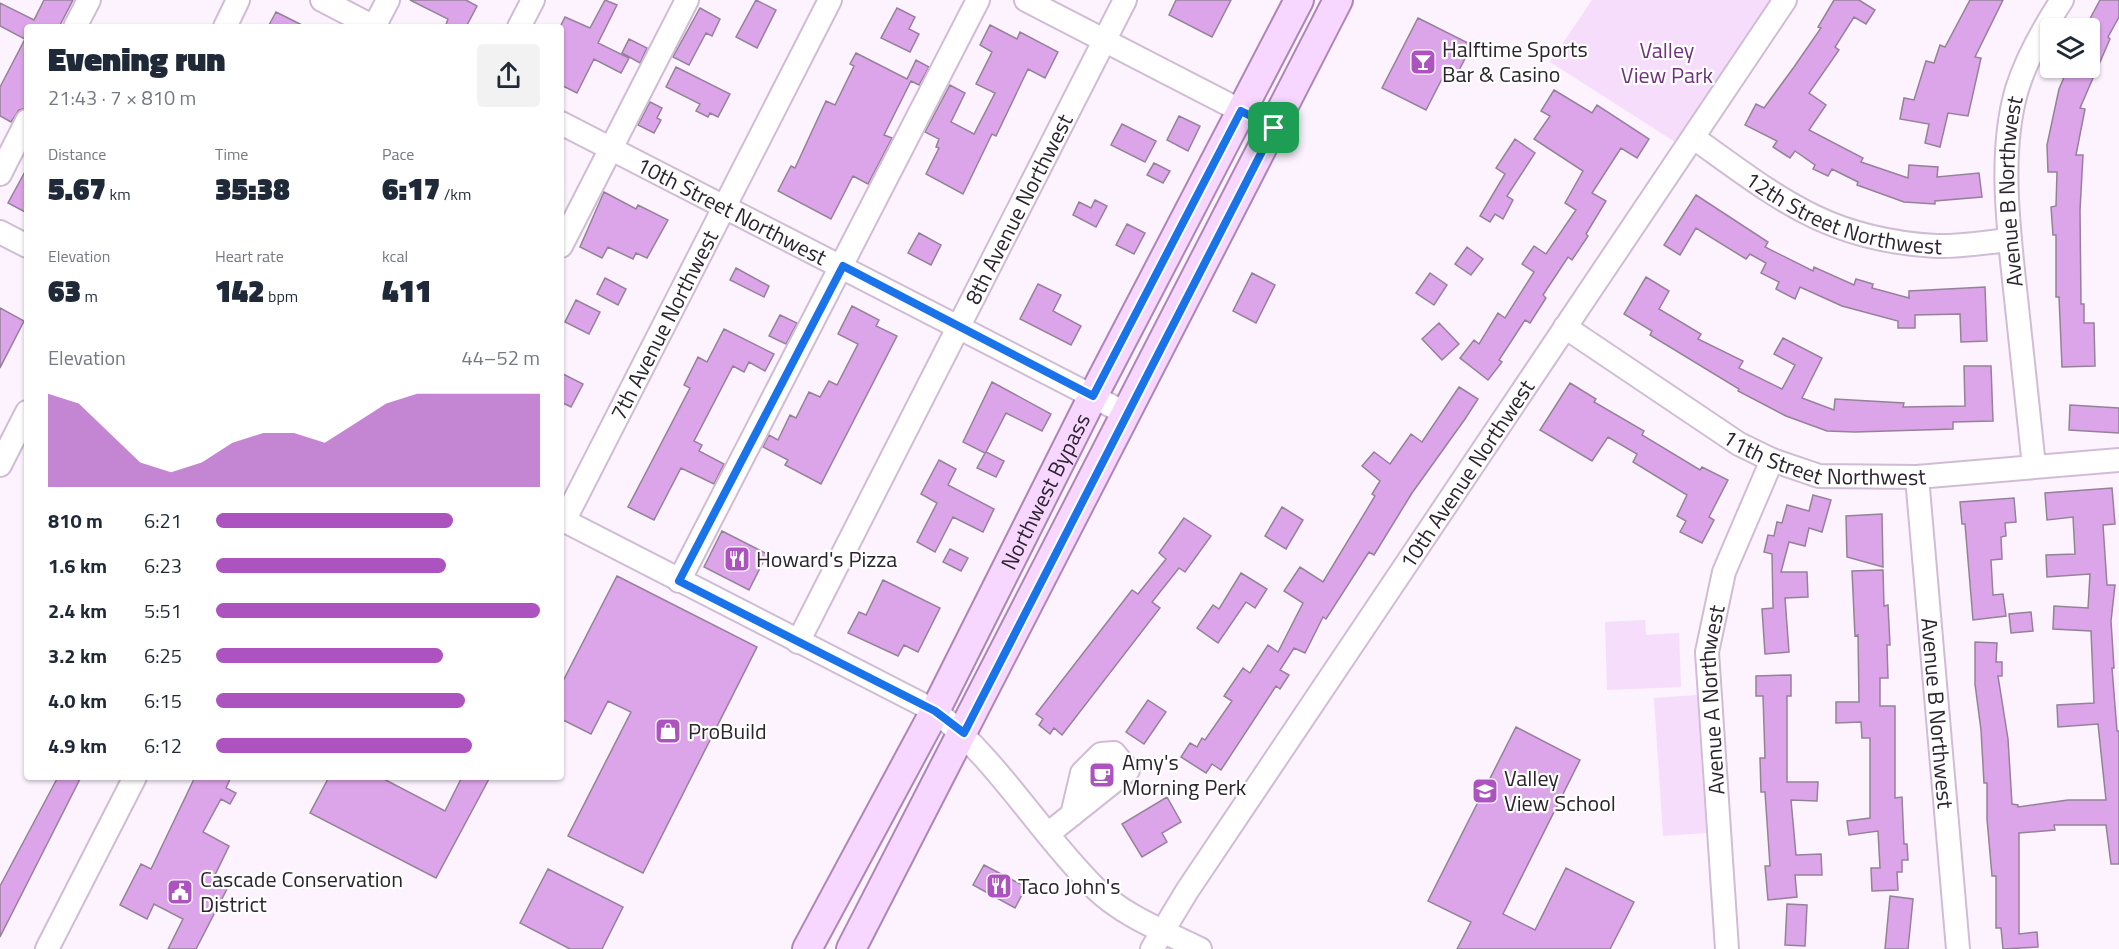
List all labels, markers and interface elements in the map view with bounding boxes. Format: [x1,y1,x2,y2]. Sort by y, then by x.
map controls [2040,18,2100,78]
button: layers [2040,18,2100,78]
place label: Halftime Sports Bar & Casino [1442,32,1588,91]
park label: Valley View Park [1621,33,1714,92]
text: Evening run [48,34,225,84]
button: share [477,44,540,107]
bar icon: Halftime Sports Bar & Casino [1408,47,1438,77]
text: 21:43 · 7 × 810 m [48,82,196,113]
street label: Avenue B Northwest [1989,92,2032,289]
pin [1248,102,1299,153]
street label: 8th Avenue Northwest [956,108,1081,310]
icon: arrive [1257,111,1290,144]
text: Distance [48,142,106,166]
text: Time [215,142,248,166]
text: Pace [382,142,414,166]
street label: 10th Street Northwest [631,148,833,274]
street label: 12th Street Northwest [1738,162,1943,263]
text: 5.67 [48,166,106,212]
text: 35:38 [215,166,290,212]
text: 6:17 [382,166,440,212]
text: km [106,182,131,206]
text: /km [440,182,471,206]
street label: 7th Avenue Northwest [601,224,727,426]
text: Elevation [48,244,110,268]
text: Heart rate [215,244,284,268]
text: kcal [382,244,408,268]
text: 63 [48,268,81,314]
text: 142 [215,268,265,314]
text: 411 [382,268,432,314]
text: m [81,284,98,308]
text: bpm [265,284,298,308]
text: Elevation [48,342,126,373]
text: 44–52 m [461,342,540,373]
street label: 10th Avenue Northwest [1391,372,1543,576]
street label: Northwest Bypass [992,407,1099,575]
street label: 11th Street Northwest [1716,421,1928,494]
text: 810 m [48,505,103,536]
text: 6:21 [144,505,182,536]
place label: Howard's Pizza [756,542,897,576]
restaurant icon: Howard's Pizza [722,544,752,574]
text: 1.6 km [48,550,107,581]
text: 6:23 [144,550,182,581]
text: 2.4 km [48,595,107,626]
text: 5:51 [144,595,182,626]
street label: Avenue A Northwest [1690,601,1734,796]
street label: Avenue B Northwest [1912,616,1963,810]
text: 3.2 km [48,640,107,671]
text: 6:25 [144,640,182,671]
text: 4.0 km [48,685,107,716]
text: 6:15 [144,685,182,716]
place label: ProBuild [688,714,767,748]
shop icon: ProBuild [653,716,683,746]
text: 4.9 km [48,730,107,761]
text: 6:12 [144,730,182,761]
place label: Amy's Morning Perk [1122,745,1247,804]
cafe icon: Amy's Morning Perk [1087,760,1117,790]
place label: Valley View School [1504,761,1616,820]
school or university icon: Valley View School [1470,776,1500,806]
place label: Cascade Conservation District [200,862,403,921]
place label: Taco John's [1018,869,1120,903]
restaurant icon: Taco John's [984,871,1014,901]
public building icon: Cascade Conservation District [165,877,195,907]

